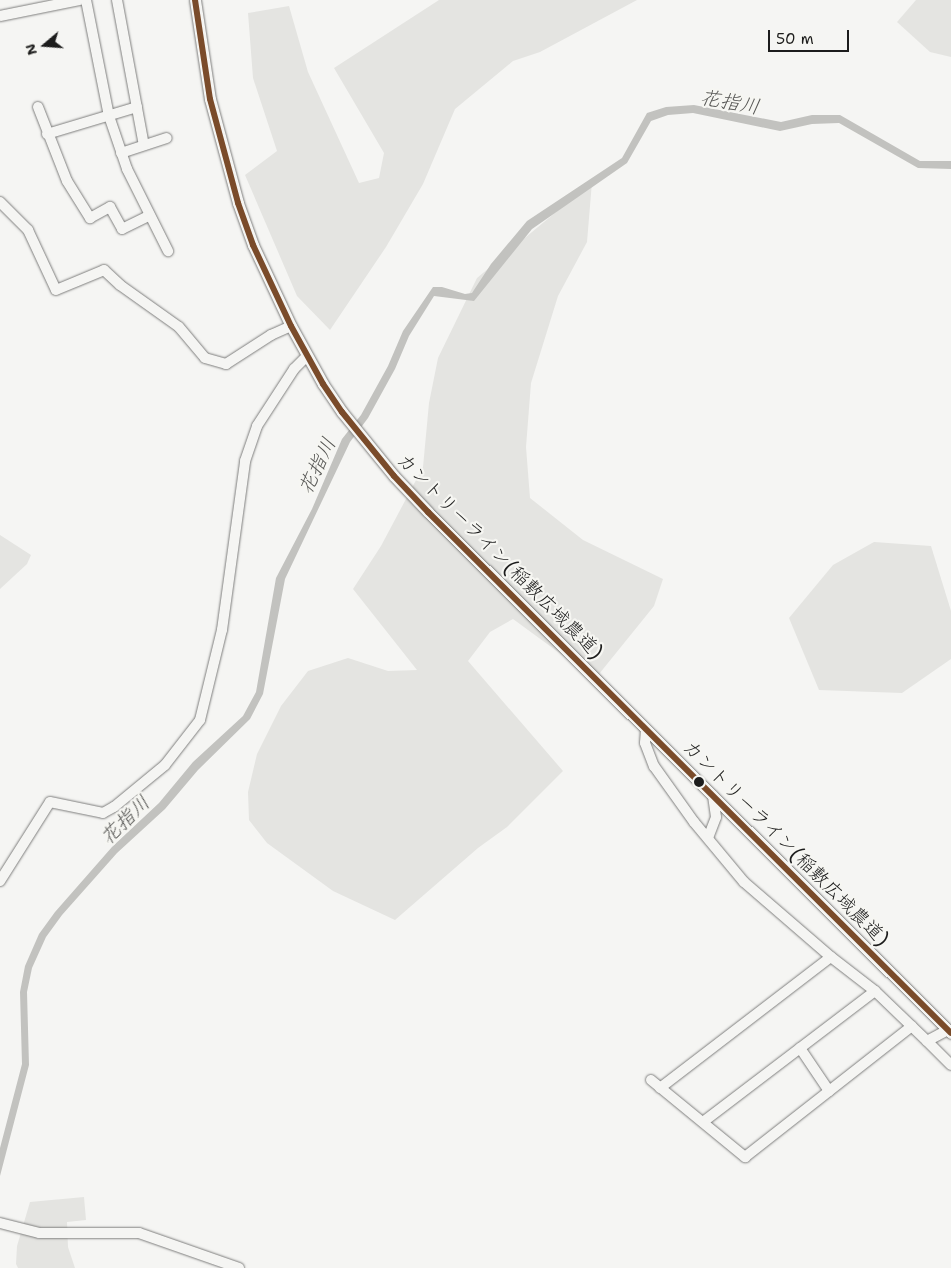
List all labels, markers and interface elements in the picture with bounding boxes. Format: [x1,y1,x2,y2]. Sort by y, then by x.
north arrow [20,20,70,70]
scale bar [771,20,852,52]
text: 50 m [776,29,814,49]
text: N [20,42,41,58]
water label: 花指川 [698,85,762,119]
water label: 花指川 [293,434,341,498]
street label: カントリーライン(稲敷広域農道) [392,448,608,664]
street label: カントリーライン(稲敷広域農道) [678,735,894,951]
unlabelled marker [694,777,704,787]
water label: 花指川 [95,791,155,849]

